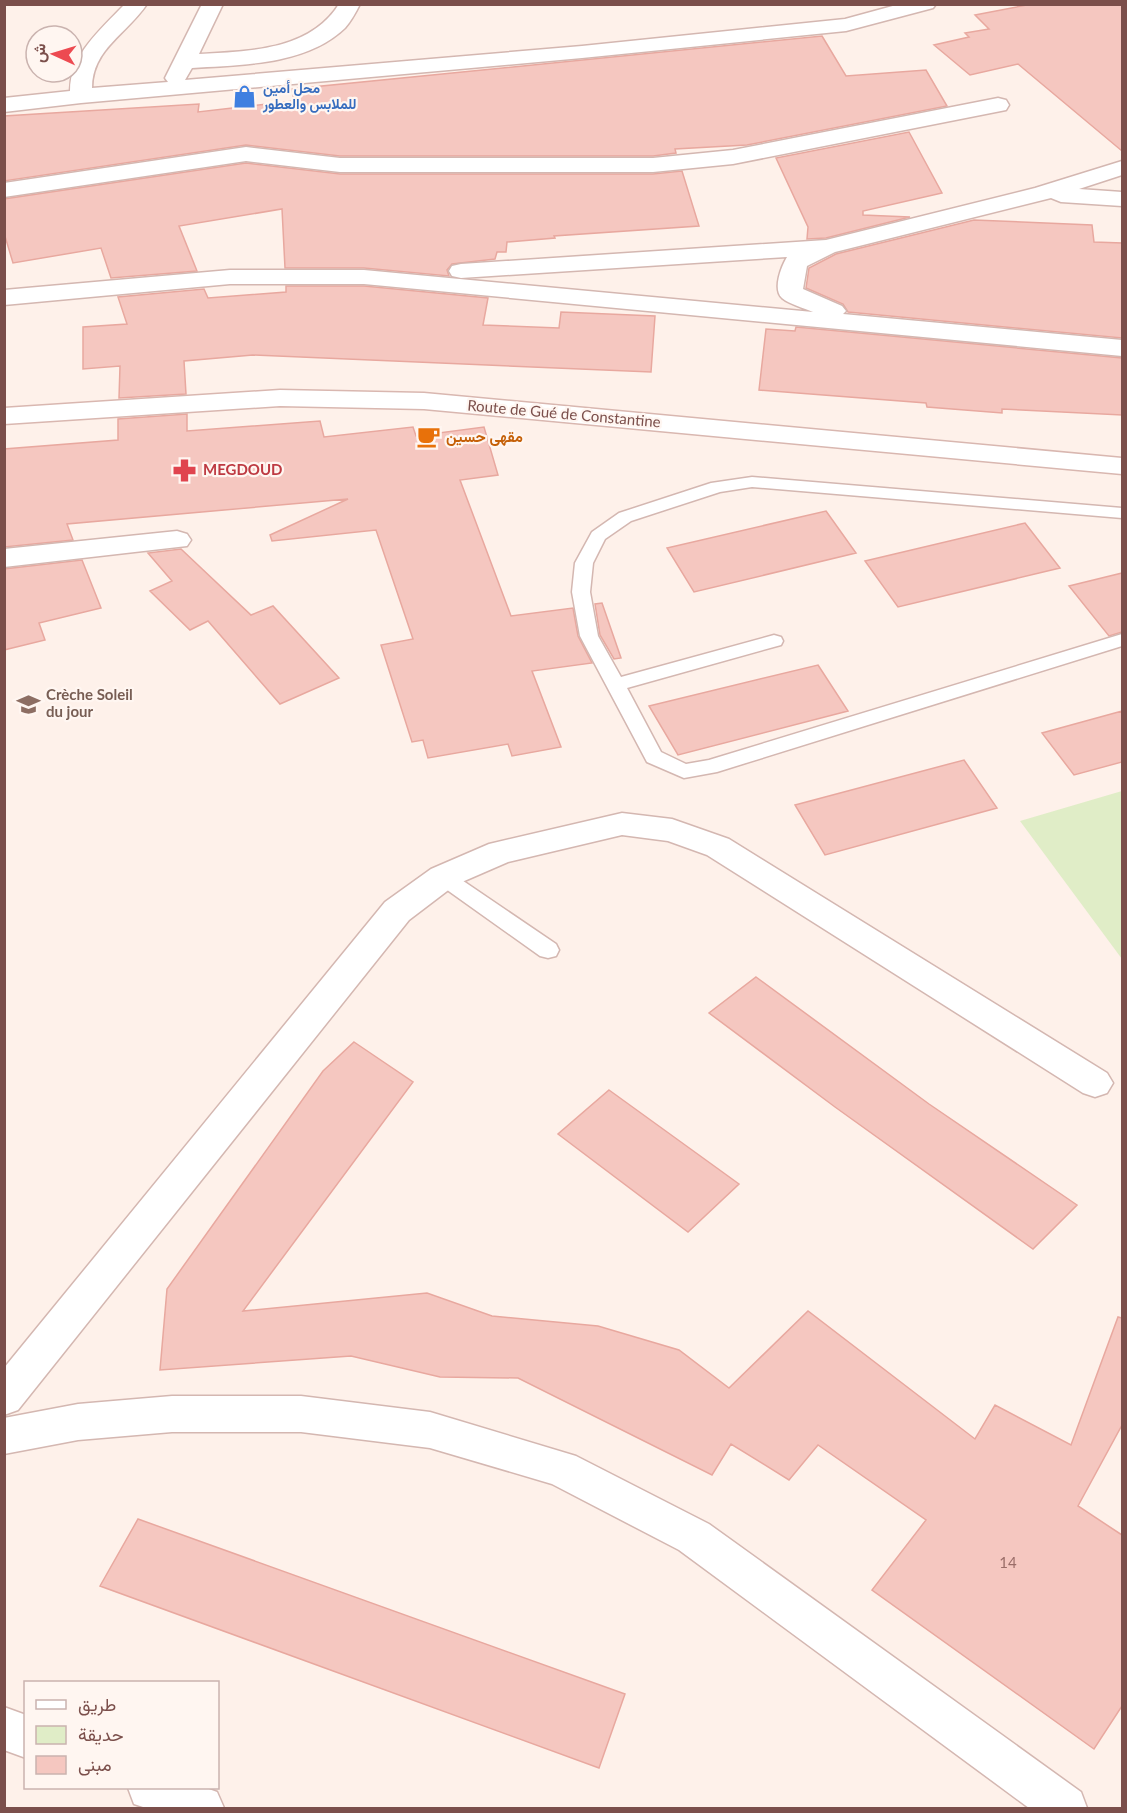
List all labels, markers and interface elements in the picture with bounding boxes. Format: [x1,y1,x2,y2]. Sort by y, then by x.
north arrow [24,24,84,84]
text: ش [28,43,50,63]
place label: محل أمين للملابس والعطور [262,79,357,113]
shop icon: محل أمين للملابس والعطور [232,83,258,109]
street label: Route de Gué de Constantine [467,396,662,430]
cafe icon: مقهى حسين [415,424,441,450]
place label: مقهى حسين [446,427,523,446]
pharmacy icon: MEGDOUD [172,457,198,483]
place label: MEGDOUD [203,460,283,478]
place label: Crèche Soleil du jour [46,685,133,720]
school or university icon: Crèche Soleil du jour [15,691,41,717]
house number: 14 [999,1553,1017,1571]
legend [24,1681,219,1789]
text: طريق [78,1693,116,1716]
text: حديقة [78,1723,124,1745]
text: مبنى [78,1753,112,1776]

